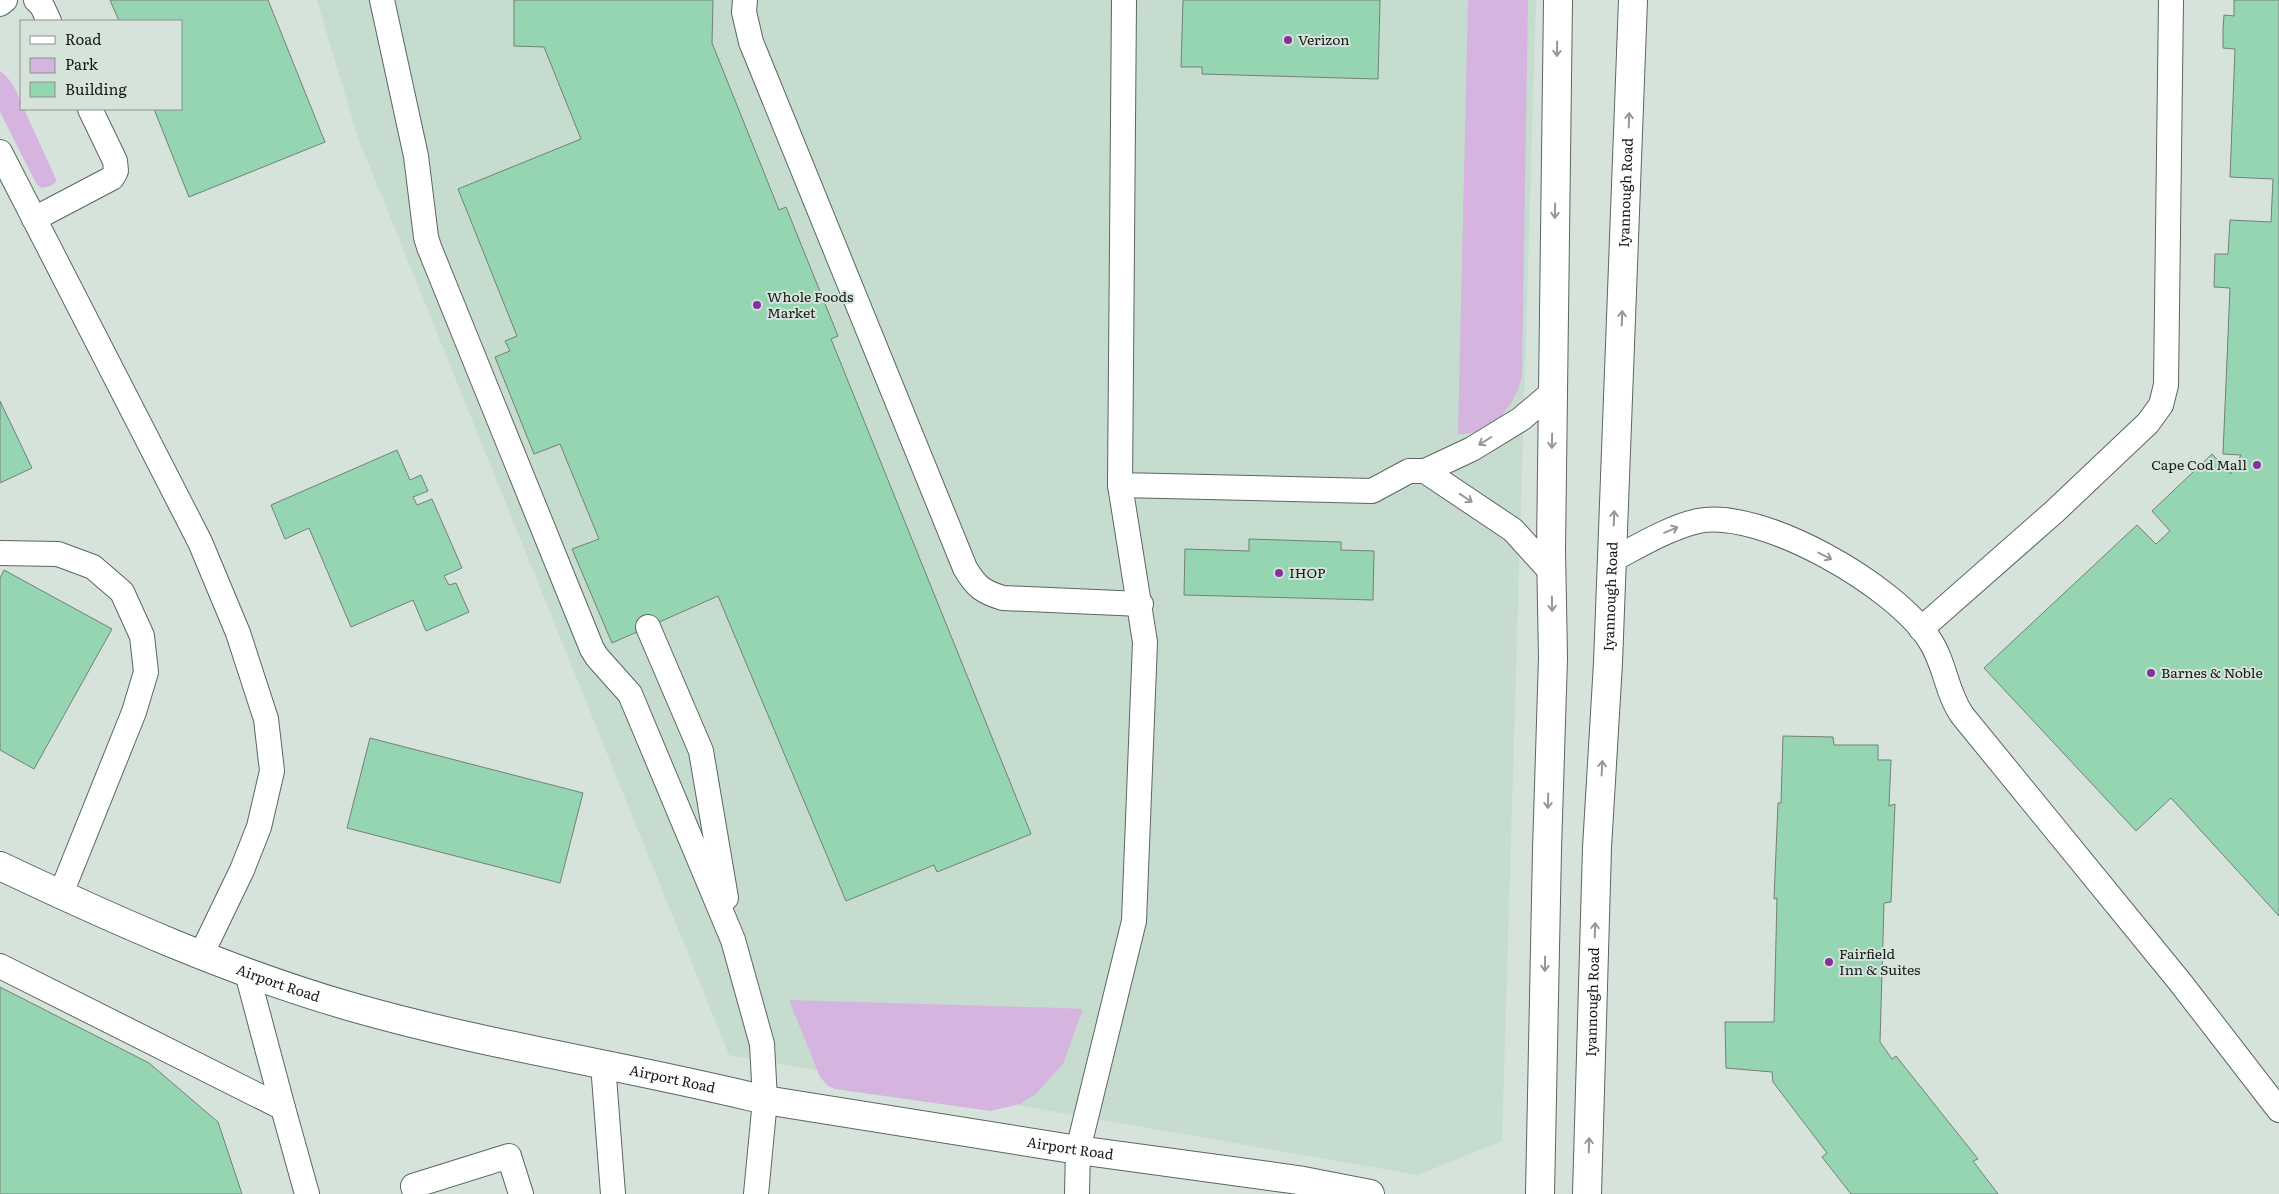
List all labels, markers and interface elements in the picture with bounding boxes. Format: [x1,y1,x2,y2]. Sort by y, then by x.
legend [20,20,182,110]
text: Road [65,27,101,50]
place label: Verizon [1298,29,1350,49]
marker: Verizon [1282,34,1294,46]
one-way arrow [1553,40,1562,56]
text: Park [65,52,99,75]
text: Building [65,77,127,100]
one-way arrow [1624,113,1634,129]
street label: Iyannough Road [1613,137,1637,248]
one-way arrow [1550,202,1560,219]
place label: Whole Foods Market [767,286,853,322]
marker: Whole Foods Market [751,299,763,311]
one-way arrow [1617,310,1626,326]
one-way arrow [1547,432,1557,449]
one-way arrow [1479,437,1493,447]
place label: Cape Cod Mall [2151,454,2247,474]
marker: Cape Cod Mall [2251,459,2263,471]
one-way arrow [1459,493,1473,503]
one-way arrow [1609,511,1618,527]
one-way arrow [1663,525,1678,535]
street label: Iyannough Road [1597,541,1622,652]
one-way arrow [1817,552,1832,561]
place label: IHOP [1289,562,1326,582]
marker: IHOP [1273,567,1285,579]
one-way arrow [1547,595,1557,611]
place label: Barnes & Noble [2161,662,2263,682]
marker: Barnes & Noble [2145,667,2157,679]
one-way arrow [1597,760,1606,776]
one-way arrow [1543,792,1553,809]
one-way arrow [1590,923,1600,939]
place label: Fairfield Inn & Suites [1839,943,1920,979]
street label: Iyannough Road [1580,947,1603,1057]
one-way arrow [1540,955,1549,971]
marker: Fairfield Inn & Suites [1823,956,1835,968]
street label: Airport Road [234,958,323,1006]
street label: Airport Road [628,1059,718,1097]
street label: Airport Road [1026,1131,1115,1164]
one-way arrow [1584,1138,1594,1154]

